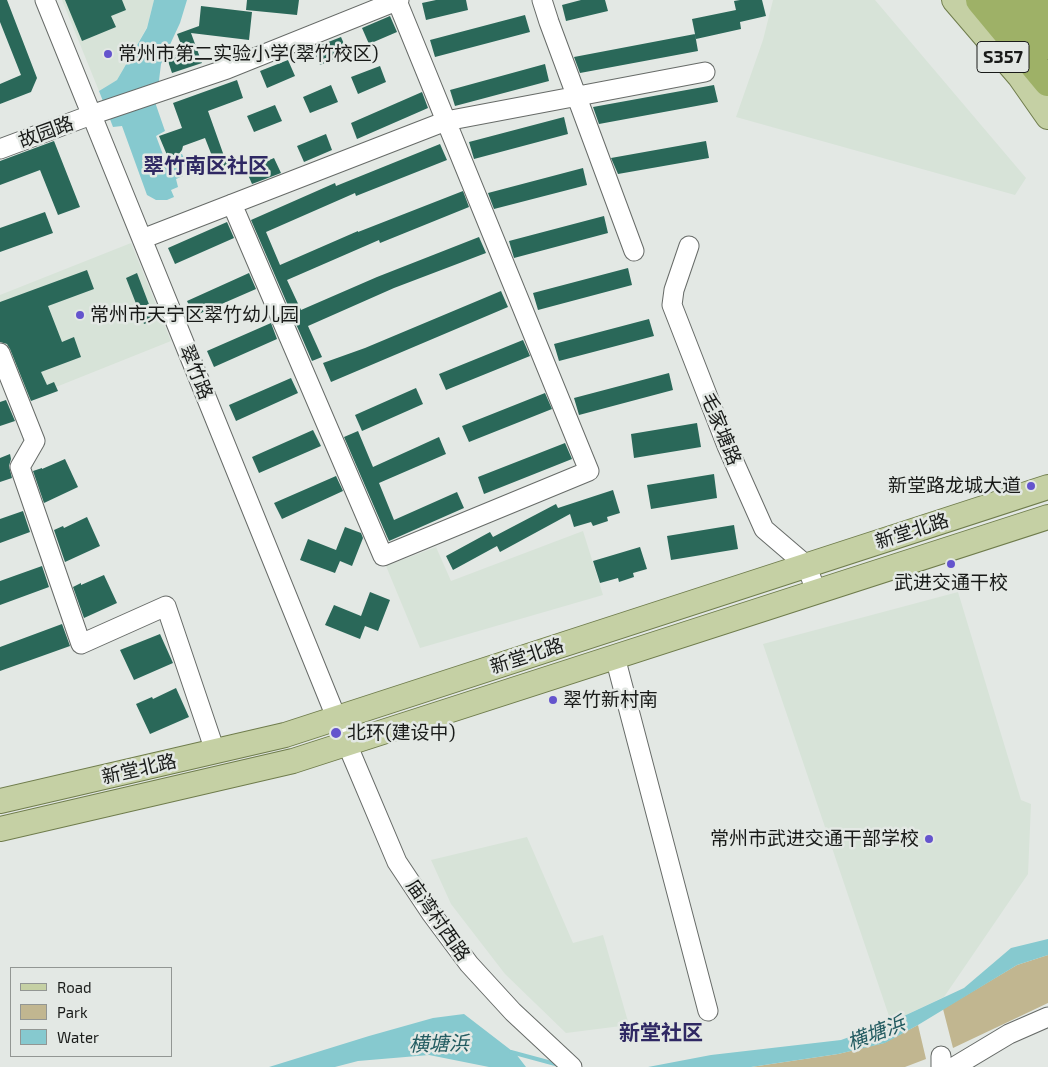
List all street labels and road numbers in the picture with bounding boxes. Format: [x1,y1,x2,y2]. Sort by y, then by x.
road number: S357 [977,42,1029,72]
street label: 故园路 [15,112,77,152]
street label: 翠竹路 [175,341,217,403]
street label: 毛家塘路 [696,389,746,469]
street label: 新堂北路 [872,508,952,554]
street label: 新堂北路 [487,633,567,679]
street label: 新堂北路 [99,749,179,789]
street label: 庙湾村西路 [401,875,475,965]

